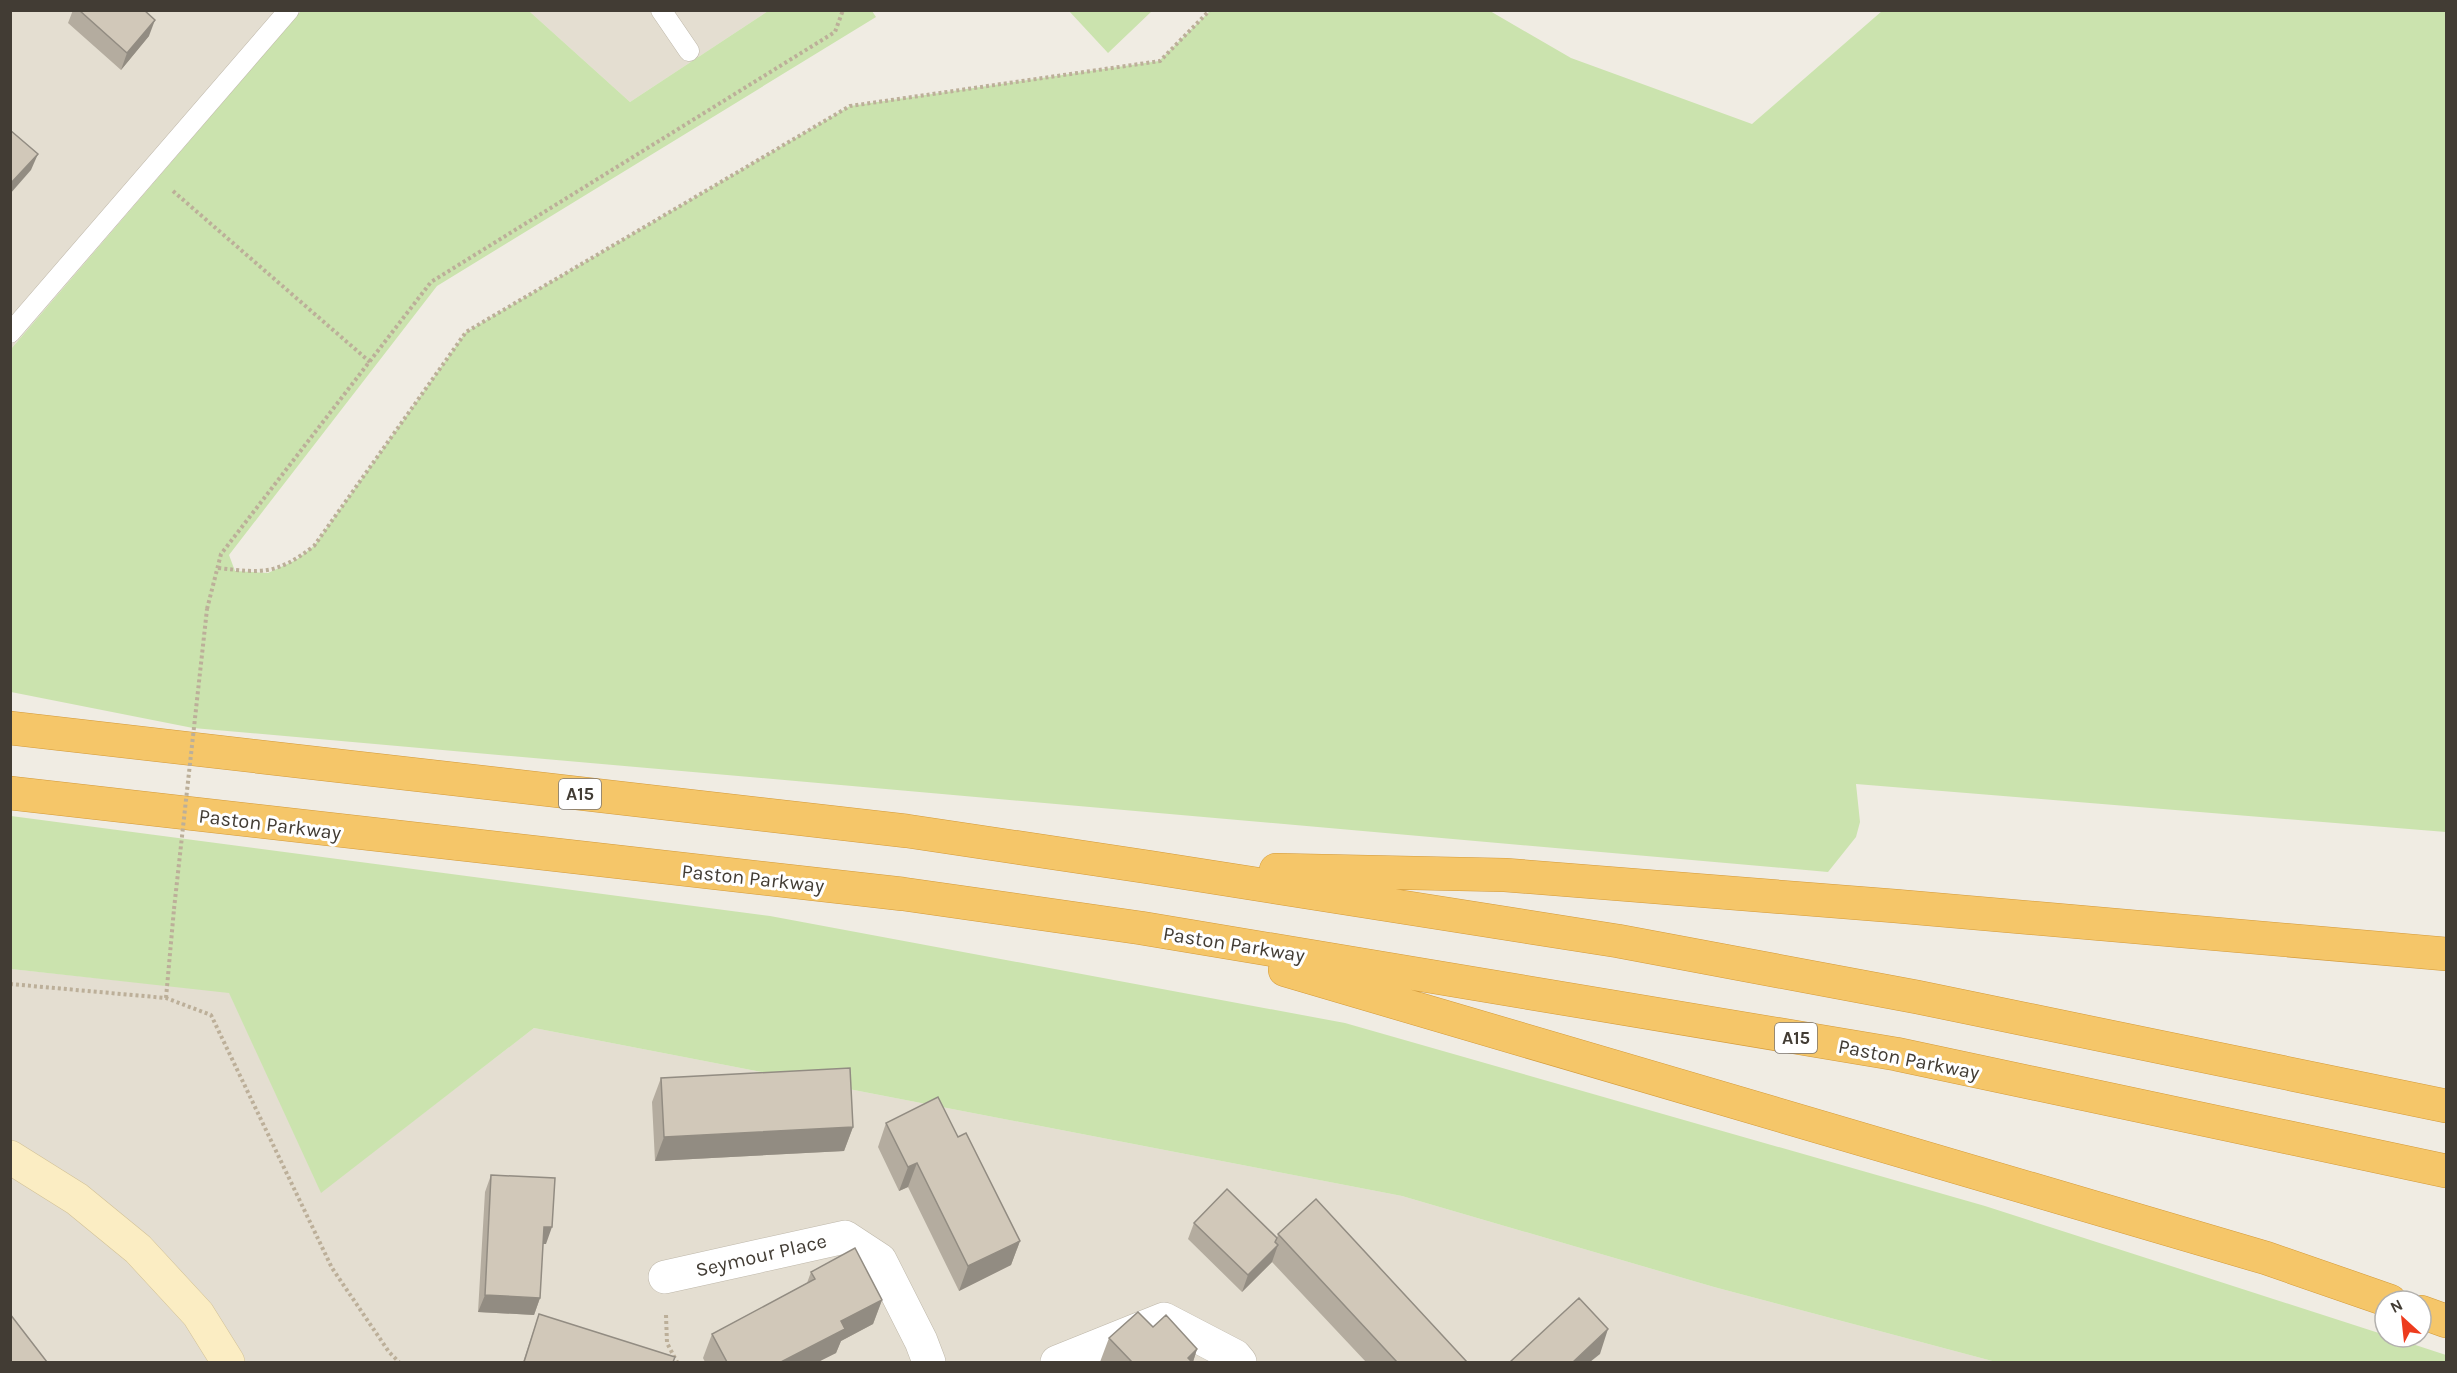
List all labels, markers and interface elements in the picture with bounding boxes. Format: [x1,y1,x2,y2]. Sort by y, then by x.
road number: A15 [559,779,601,809]
street label: Paston Parkway [197,804,342,845]
street label: Paston Parkway [681,860,825,897]
street label: Paston Parkway [1161,922,1306,967]
road number: A15 [1775,1023,1817,1053]
street label: Paston Parkway [1836,1035,1981,1084]
street label: Seymour Place [693,1229,829,1282]
north arrow [2373,1289,2433,1349]
text: N [2387,1295,2406,1317]

